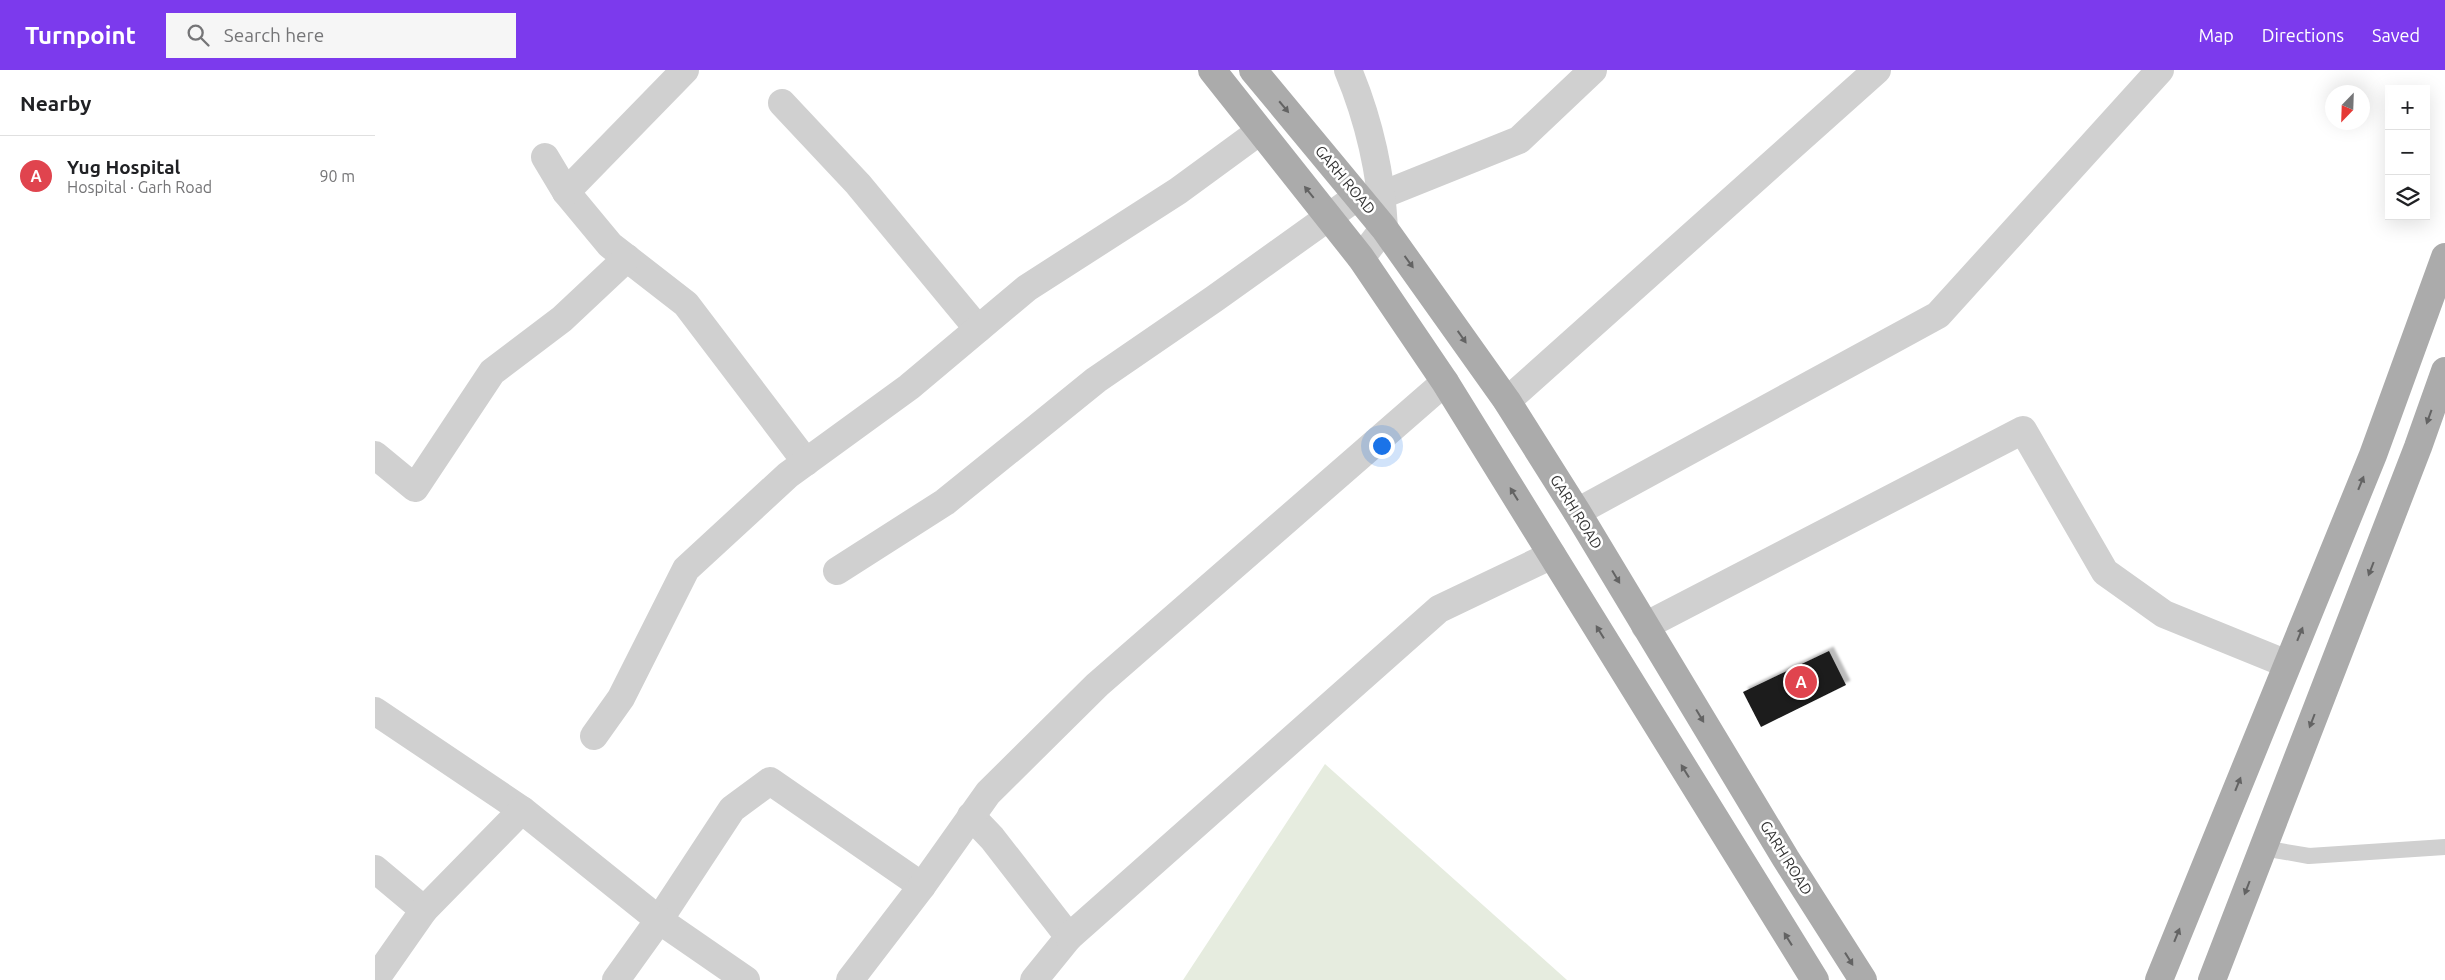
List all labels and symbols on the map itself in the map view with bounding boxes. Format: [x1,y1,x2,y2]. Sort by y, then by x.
north arrow [2325,85,2370,130]
one-way arrow [1279,101,1290,114]
street label: GARH ROAD [1312,142,1379,217]
one-way arrow [1304,185,1314,199]
one-way arrow [1404,256,1414,269]
one-way arrow [1457,330,1467,344]
one-way arrow [2425,410,2433,425]
your location [1369,433,1395,459]
street label: GARH ROAD [1547,472,1606,552]
one-way arrow [2358,476,2365,491]
one-way arrow [1510,487,1519,500]
one-way arrow [2367,562,2375,577]
one-way arrow [1611,570,1620,583]
one-way arrow [1595,626,1604,639]
one-way arrow [2296,627,2304,641]
pin: A [1785,663,1817,701]
one-way arrow [1695,710,1704,723]
one-way arrow [2308,713,2315,728]
one-way arrow [1680,764,1689,777]
one-way arrow [2235,777,2243,791]
street label: GARH ROAD [1757,818,1816,898]
one-way arrow [2243,881,2251,896]
one-way arrow [2173,927,2181,942]
one-way arrow [1784,932,1793,945]
one-way arrow [1844,952,1854,965]

